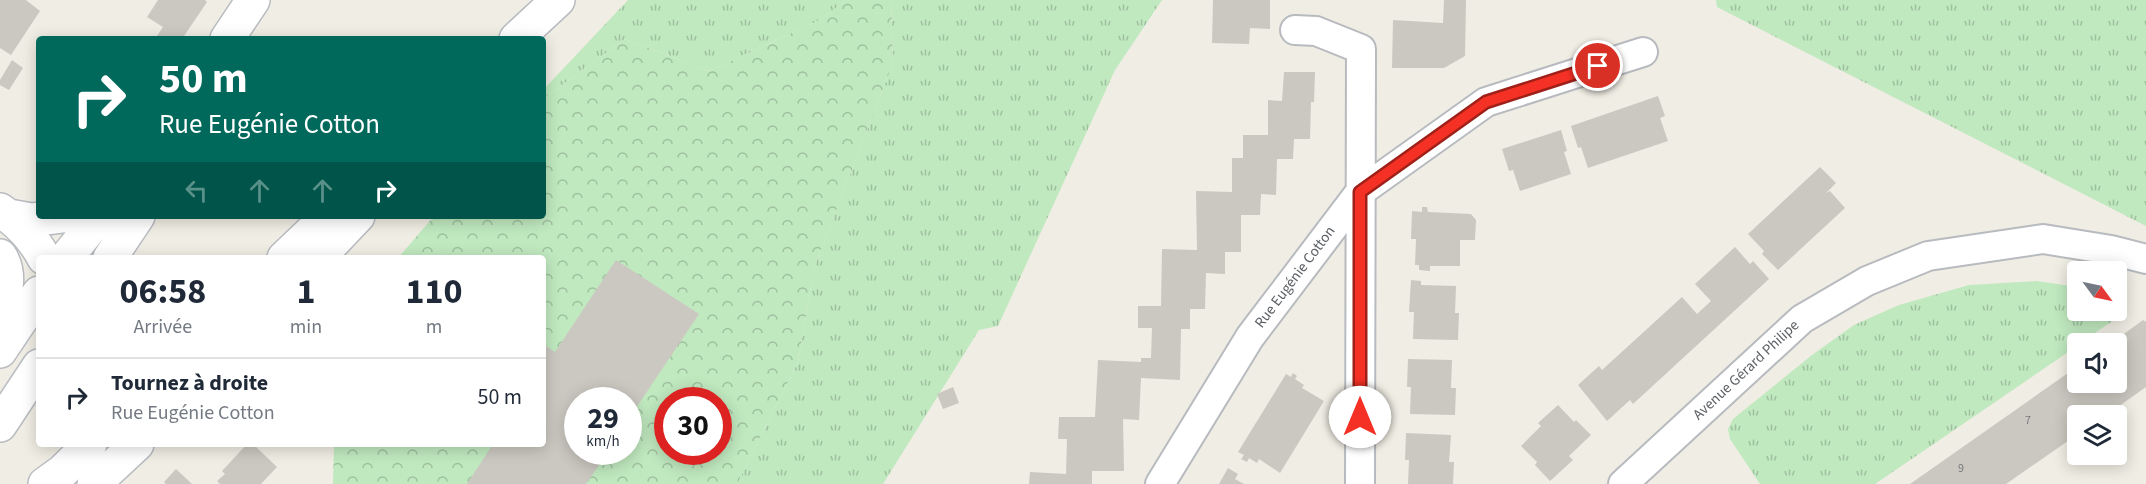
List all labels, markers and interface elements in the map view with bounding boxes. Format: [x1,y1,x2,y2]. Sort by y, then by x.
pin [1572,40,1623,91]
text: 50 m [159,49,248,109]
icon: arrive [1581,49,1614,82]
icon: right [60,60,138,138]
text: Rue Eugénie Cotton [159,105,380,144]
icon: left [180,174,213,207]
icon: ahead [243,174,276,207]
icon: ahead [306,174,339,207]
icon: right [369,174,402,207]
street label: Rue Eugénie Cotton [1250,222,1340,332]
north arrow [2067,261,2127,321]
map controls [2067,261,2127,465]
text: 06:58 [119,266,206,317]
text: 1 [296,266,315,317]
text: 110 [406,266,463,317]
text: Arrivée [133,313,192,341]
text: min [290,313,322,341]
text: m [426,313,442,341]
street label: Avenue Gérard Philipe [1688,315,1804,425]
button: sound [2067,333,2127,393]
text: Tournez à droite [111,367,268,399]
icon: right [60,381,93,414]
text: 50 m [477,381,522,413]
position arrow [1328,385,1392,449]
speed limit sign: 30 [654,387,732,465]
text: 29 [587,397,619,440]
text: Rue Eugénie Cotton [111,399,275,427]
button: layers [2067,405,2127,465]
house number: 7 [2025,412,2031,429]
text: km/h [586,431,620,452]
house number: 9 [1958,460,1964,477]

